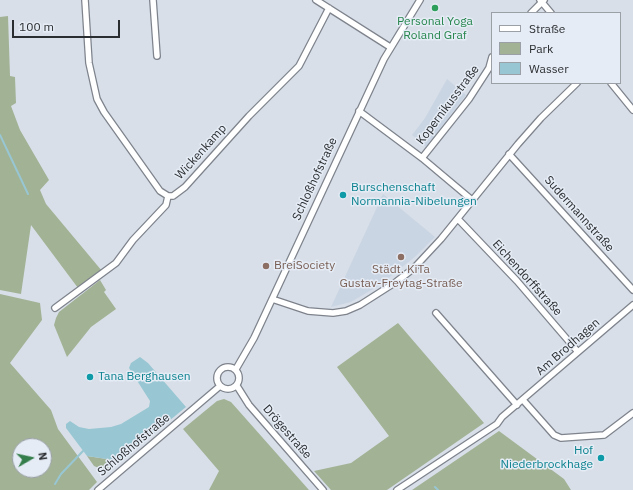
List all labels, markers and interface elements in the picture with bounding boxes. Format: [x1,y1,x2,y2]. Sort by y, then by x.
marker: Personal Yoga Roland Graf [430,3,440,13]
scale bar [14,12,122,38]
legend [491,12,621,84]
place label: Personal Yoga Roland Graf [397,15,473,43]
text: 100 m [19,19,54,34]
text: Straße [529,21,565,36]
text: Park [529,41,553,56]
text: Wasser [529,61,569,76]
street label: Kopernikusstraße [413,62,483,148]
street label: Wickenkamp [172,121,230,183]
street label: Schloßhofstraße [290,135,340,223]
street label: Sudermannstraße [541,173,617,255]
place label: Burschenschaft Normannia-Nibelungen [351,181,477,209]
marker: Burschenschaft Normannia-Nibelungen [338,190,348,200]
street label: Eichendorffstraße [489,237,565,319]
marker: Städt. KiTa Gustav-Freytag-Straße [396,252,406,262]
place label: BreiSociety [274,259,335,273]
marker: BreiSociety [261,261,271,271]
place label: Städt. KiTa Gustav-Freytag-Straße [339,263,463,291]
street label: Am Brodhagen [533,315,603,379]
place label: Tana Berghausen [98,370,191,384]
marker: Tana Berghausen [85,372,95,382]
street label: Drögestraße [260,402,314,462]
street label: Schloßhofstraße [95,411,173,479]
north arrow [12,438,52,478]
place label: Hof Niederbrockhage [501,444,593,472]
text: N [35,451,50,461]
marker: Hof Niederbrockhage [596,453,606,463]

